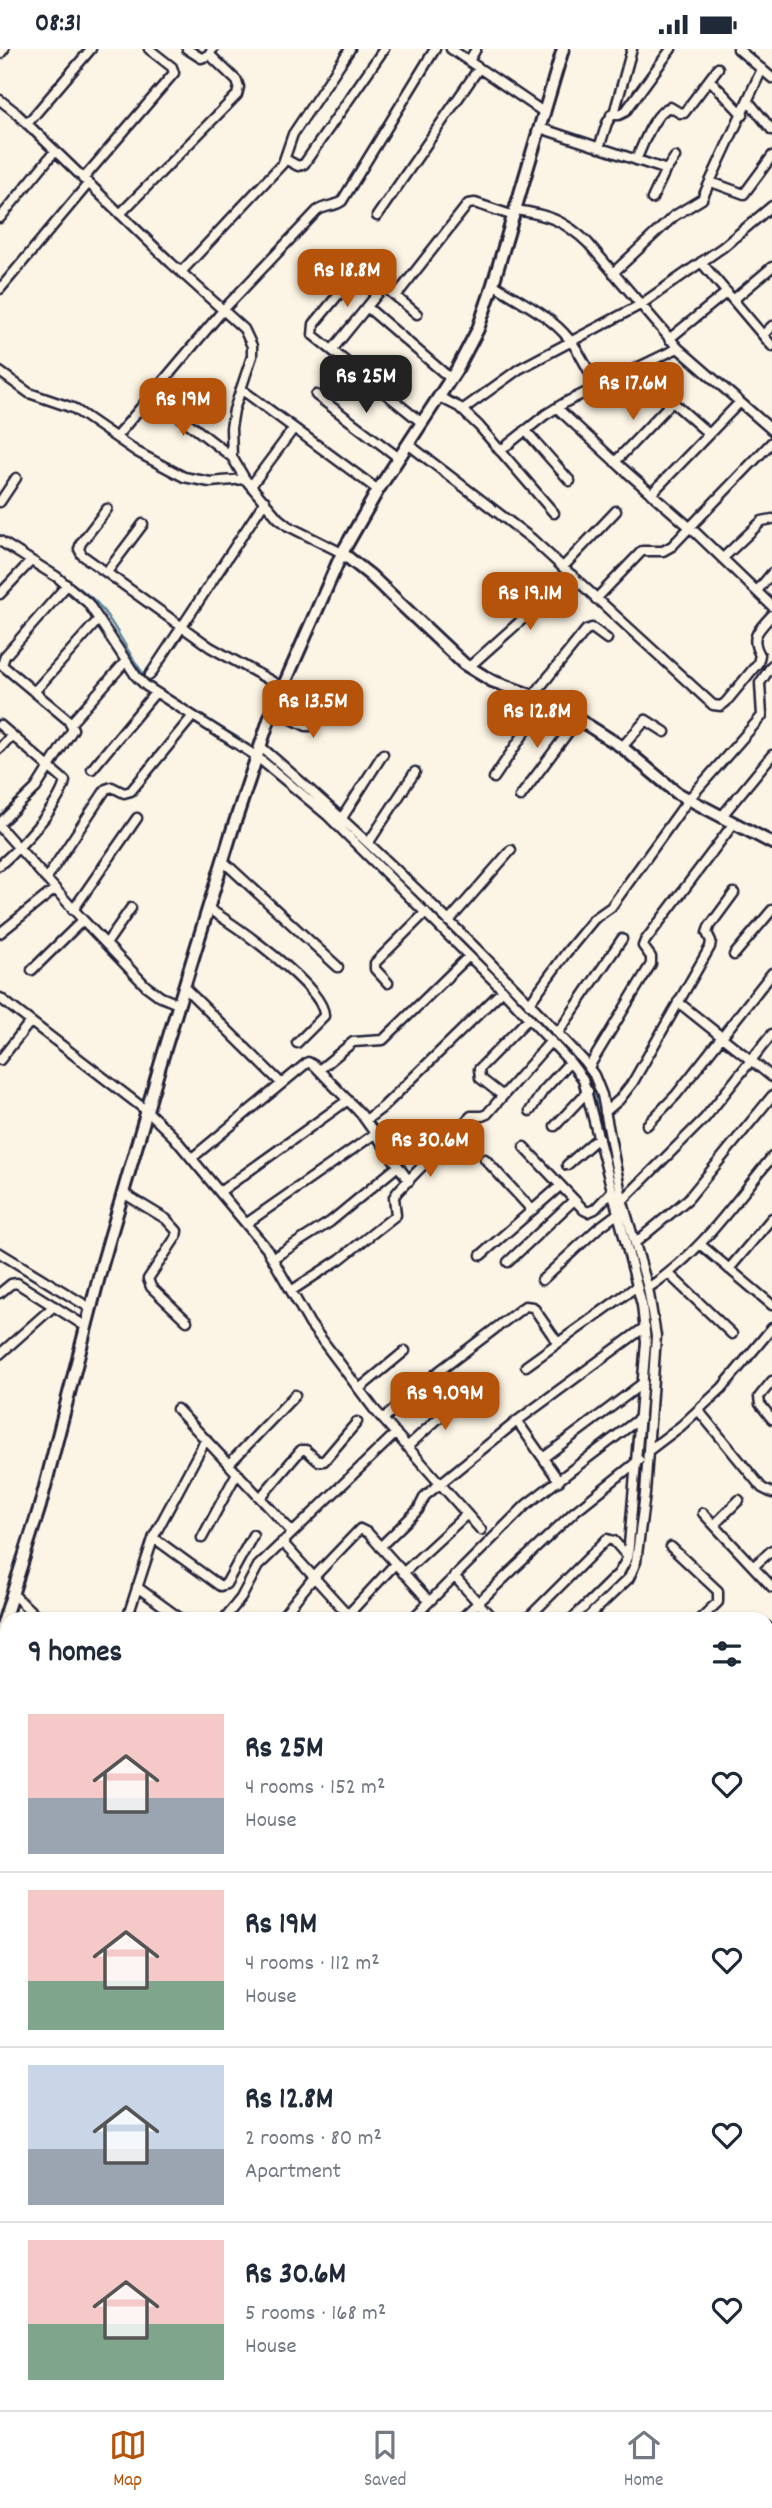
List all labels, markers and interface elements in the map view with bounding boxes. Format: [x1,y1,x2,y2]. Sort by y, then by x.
text: 08:31 [35,6,81,43]
pin: Rs 18.8M [275,250,419,309]
text: Rs 18.8M [314,255,380,288]
pin: Rs 25M [309,355,423,415]
text: Rs 25M [336,361,396,394]
pin: Rs 17.6M [561,363,705,422]
text: Rs 17.6M [599,368,667,401]
pin: Rs 19M [126,379,240,438]
text: Rs 19M [155,384,211,417]
pin: Rs 19.1M [458,573,602,632]
text: Rs 19.1M [498,578,562,611]
pin: Rs 13.5M [241,681,385,740]
text: Rs 13.5M [278,686,348,719]
pin: Rs 12.8M [465,691,609,750]
text: Rs 12.8M [503,696,571,729]
pin: Rs 30.6M [358,1119,502,1179]
text: Rs 30.6M [391,1125,469,1158]
pin: Rs 9.09M [373,1373,517,1432]
text: Rs 9.09M [406,1378,484,1411]
text: 9 homes [28,1633,122,1676]
icon: filters [708,1635,746,1673]
text: Rs 25M [245,1729,324,1772]
icon: home [84,1742,168,1826]
icon: heart [708,1765,746,1803]
text: 4 rooms · 152 m² [245,1772,385,1805]
text: House [245,1805,297,1838]
text: Rs 19M [245,1905,317,1948]
icon: home [84,1918,168,2002]
icon: heart [708,1941,746,1979]
text: 4 rooms · 112 m² [245,1948,380,1981]
text: House [245,1981,297,2014]
text: Rs 12.8M [245,2080,333,2123]
icon: home [84,2093,168,2177]
icon: heart [708,2116,746,2154]
text: 2 rooms · 80 m² [245,2123,382,2156]
text: Apartment [245,2156,341,2189]
text: Rs 30.6M [245,2255,346,2298]
icon: home [84,2268,168,2352]
icon: heart [708,2291,746,2329]
text: 5 rooms · 168 m² [245,2298,386,2331]
text: House [245,2331,297,2364]
tab: Map [109,2426,147,2495]
tab: Saved [364,2426,406,2495]
tab: Home [624,2426,663,2495]

